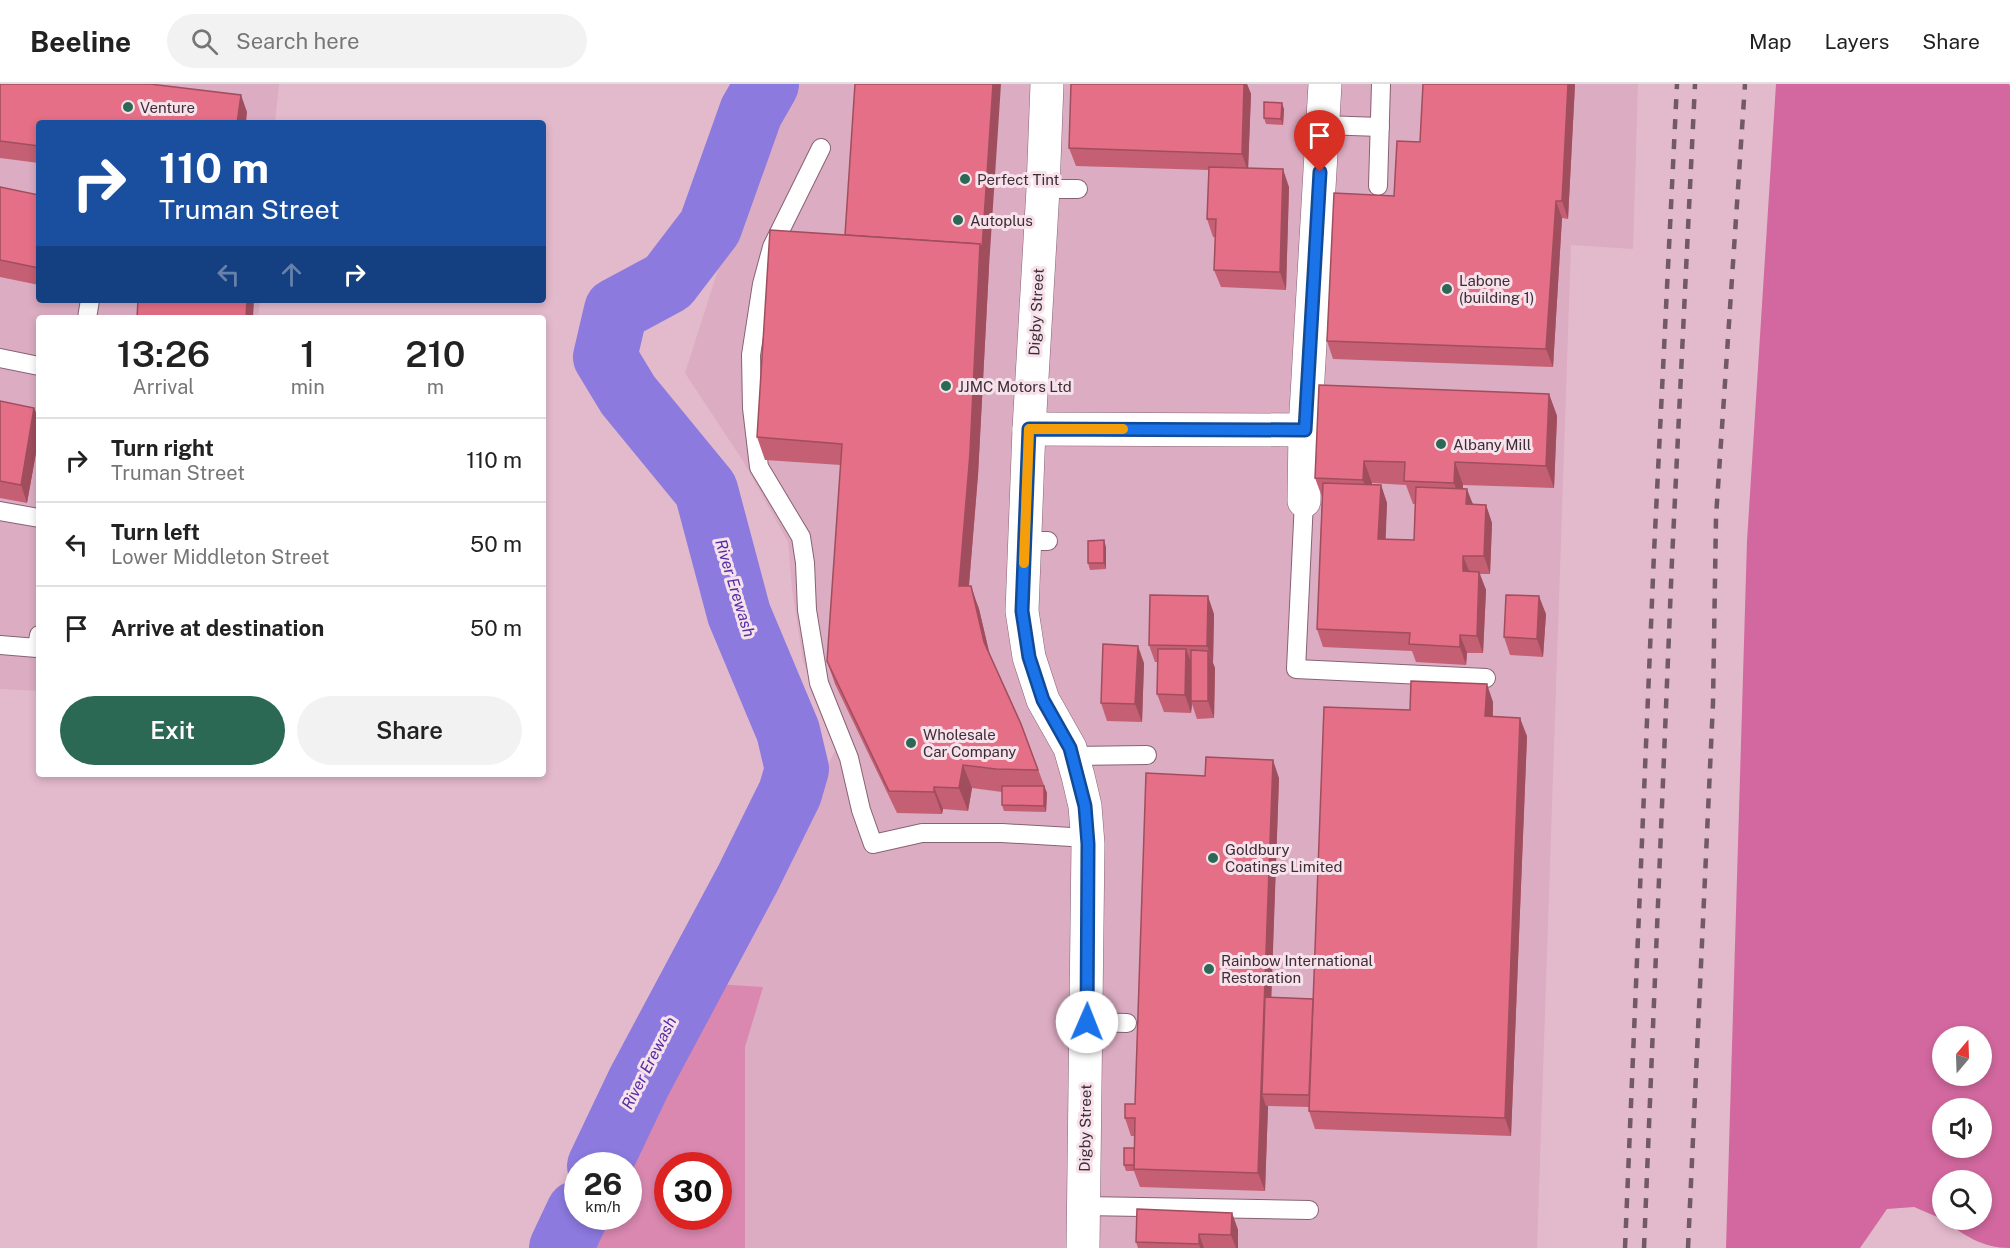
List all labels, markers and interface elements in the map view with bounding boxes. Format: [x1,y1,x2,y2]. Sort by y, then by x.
search box [167,14,587,68]
text: Beeline [30,25,131,58]
icon: search [188,25,221,58]
text: Search here [236,28,360,54]
text: Map [1749,29,1792,54]
text: Layers [1825,29,1889,54]
text: Share [1922,29,1980,54]
place label: Venture [140,99,195,116]
marker: Venture [121,100,135,114]
pin [1294,110,1345,172]
icon: arrive [1303,119,1336,152]
text: 110 m [159,143,269,192]
icon: right [60,144,138,222]
place label: Perfect Tint [977,171,1060,188]
marker: Perfect Tint [958,172,972,186]
text: Truman Street [159,193,340,225]
place label: Autoplus [970,212,1033,229]
marker: Autoplus [951,213,965,227]
icon: left [212,258,245,291]
icon: ahead [275,258,308,291]
icon: right [338,258,371,291]
street label: Digby Street [1025,268,1047,356]
place label: Labone (building 1) [1459,272,1534,306]
marker: Labone (building 1) [1440,282,1454,296]
text: 13:26 [117,333,210,375]
text: 1 [300,333,315,375]
text: 210 [405,333,465,375]
text: Arrival [133,375,194,399]
text: min [291,375,325,399]
text: m [427,375,444,399]
place label: JJMC Motors Ltd [958,378,1072,395]
marker: JJMC Motors Ltd [939,379,953,393]
text: Turn right [111,435,214,461]
place label: Albany Mill [1453,436,1531,453]
marker: Albany Mill [1434,437,1448,451]
icon: right [60,444,93,477]
text: 110 m [466,447,522,473]
text: Truman Street [111,461,245,485]
text: Turn left [111,519,200,545]
icon: left [60,528,93,561]
text: 50 m [470,531,522,557]
water label: River Erewash [711,537,759,639]
text: Lower Middleton Street [111,545,329,569]
icon: arrive [60,612,93,645]
text: Arrive at destination [111,615,324,641]
text: 50 m [470,615,522,641]
button: Exit [60,696,285,765]
button: Share [297,696,522,765]
place label: Wholesale Car Company [923,726,1016,760]
marker: Wholesale Car Company [904,736,918,750]
place label: Goldbury Coatings Limited [1225,841,1342,875]
marker: Goldbury Coatings Limited [1206,851,1220,865]
place label: Rainbow International Restoration [1221,952,1373,986]
marker: Rainbow International Restoration [1202,962,1216,976]
position arrow [1055,990,1119,1054]
water label: River Erewash [618,1014,680,1112]
north arrow [1932,1026,1992,1086]
map controls [1932,1026,1992,1230]
street label: Digby Street [1076,1084,1094,1172]
button: sound [1932,1098,1992,1158]
speed limit sign: 30 [654,1152,732,1230]
text: 26 [584,1166,622,1202]
button: search [1932,1170,1992,1230]
text: km/h [585,1198,621,1215]

